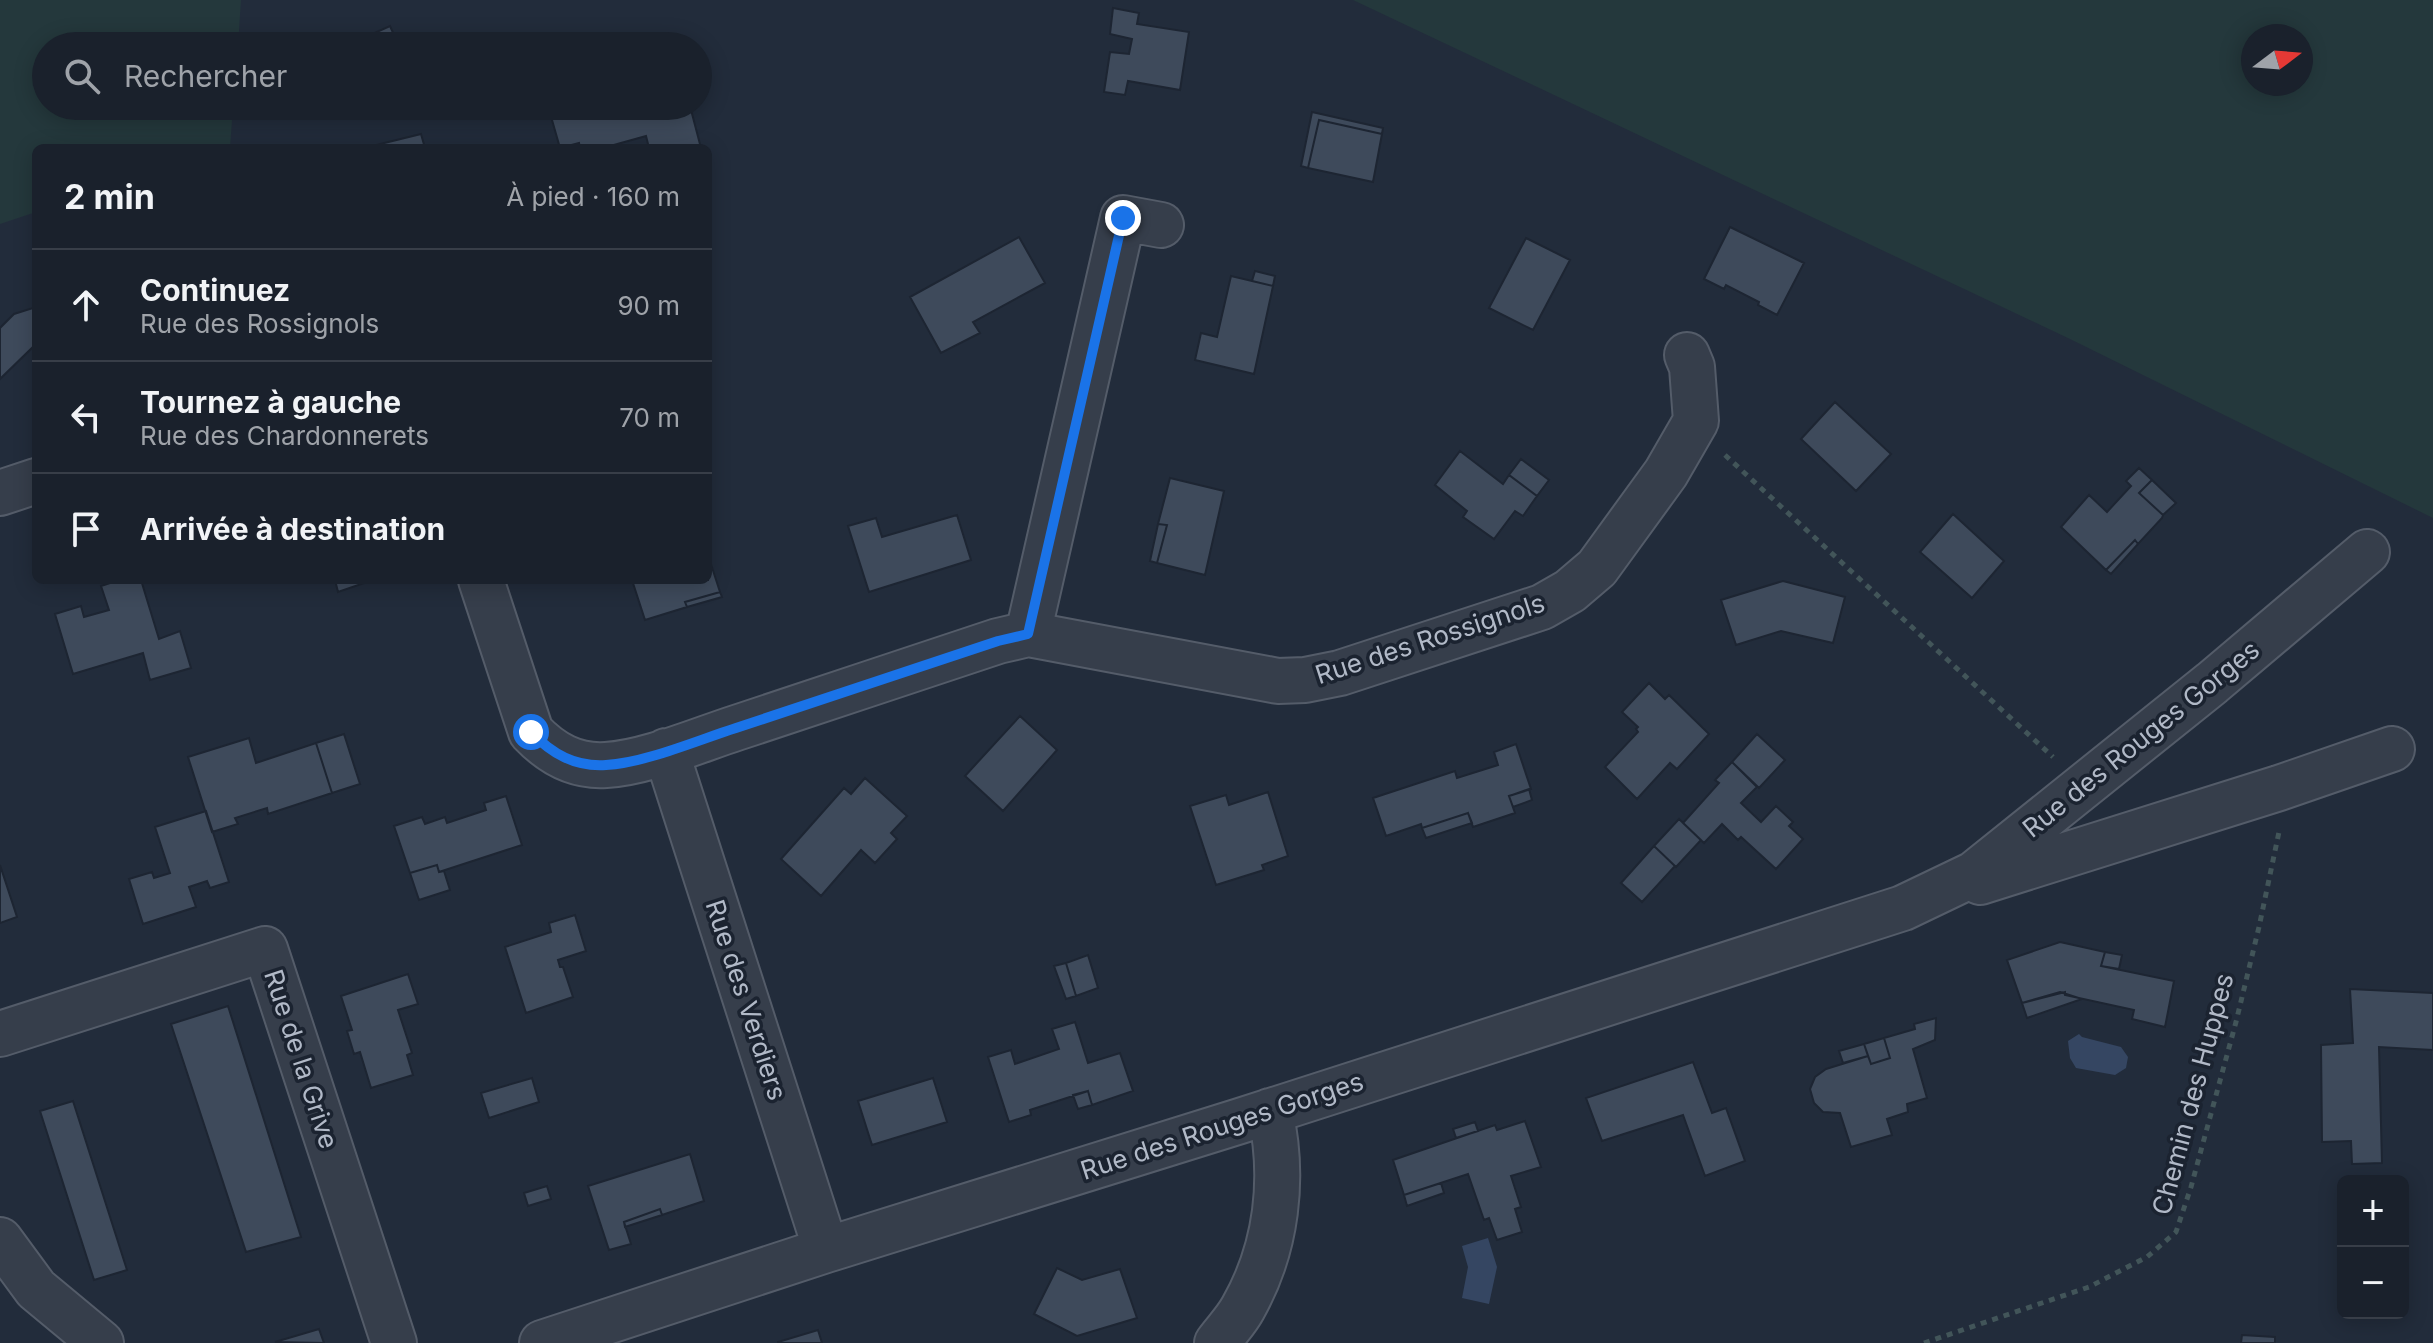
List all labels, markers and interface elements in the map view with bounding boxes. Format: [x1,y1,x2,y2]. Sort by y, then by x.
north arrow [2241,24,2313,96]
search box [32,32,712,120]
icon: search [60,54,104,98]
text: Rechercher [124,58,287,94]
text: 2 min [64,176,155,217]
text: À pied · 160 m [506,181,680,212]
route end [1105,200,1141,236]
text: Continuez [140,272,290,308]
icon: ahead [64,283,108,327]
text: 90 m [617,290,680,321]
text: Rue des Rossignols [140,308,379,339]
text: Tournez à gauche [140,384,401,420]
icon: left [64,395,108,439]
text: 70 m [619,402,680,433]
text: Rue des Chardonnerets [140,420,429,451]
icon: arrive [64,507,108,551]
text: Arrivée à destination [140,511,445,547]
street label: Rue des Rossignols [1311,587,1548,690]
street label: Rue des Rouges Gorges [2016,634,2265,844]
route start [513,714,549,750]
street label: Rue des Verdiers [699,896,793,1104]
street label: Rue de la Grive [258,965,345,1152]
street label: Chemin des Huppes [2145,970,2240,1218]
street label: Rue des Rouges Gorges [1077,1065,1367,1186]
map controls [2337,1175,2409,1319]
button: + [2337,1175,2409,1247]
button: − [2337,1247,2409,1319]

